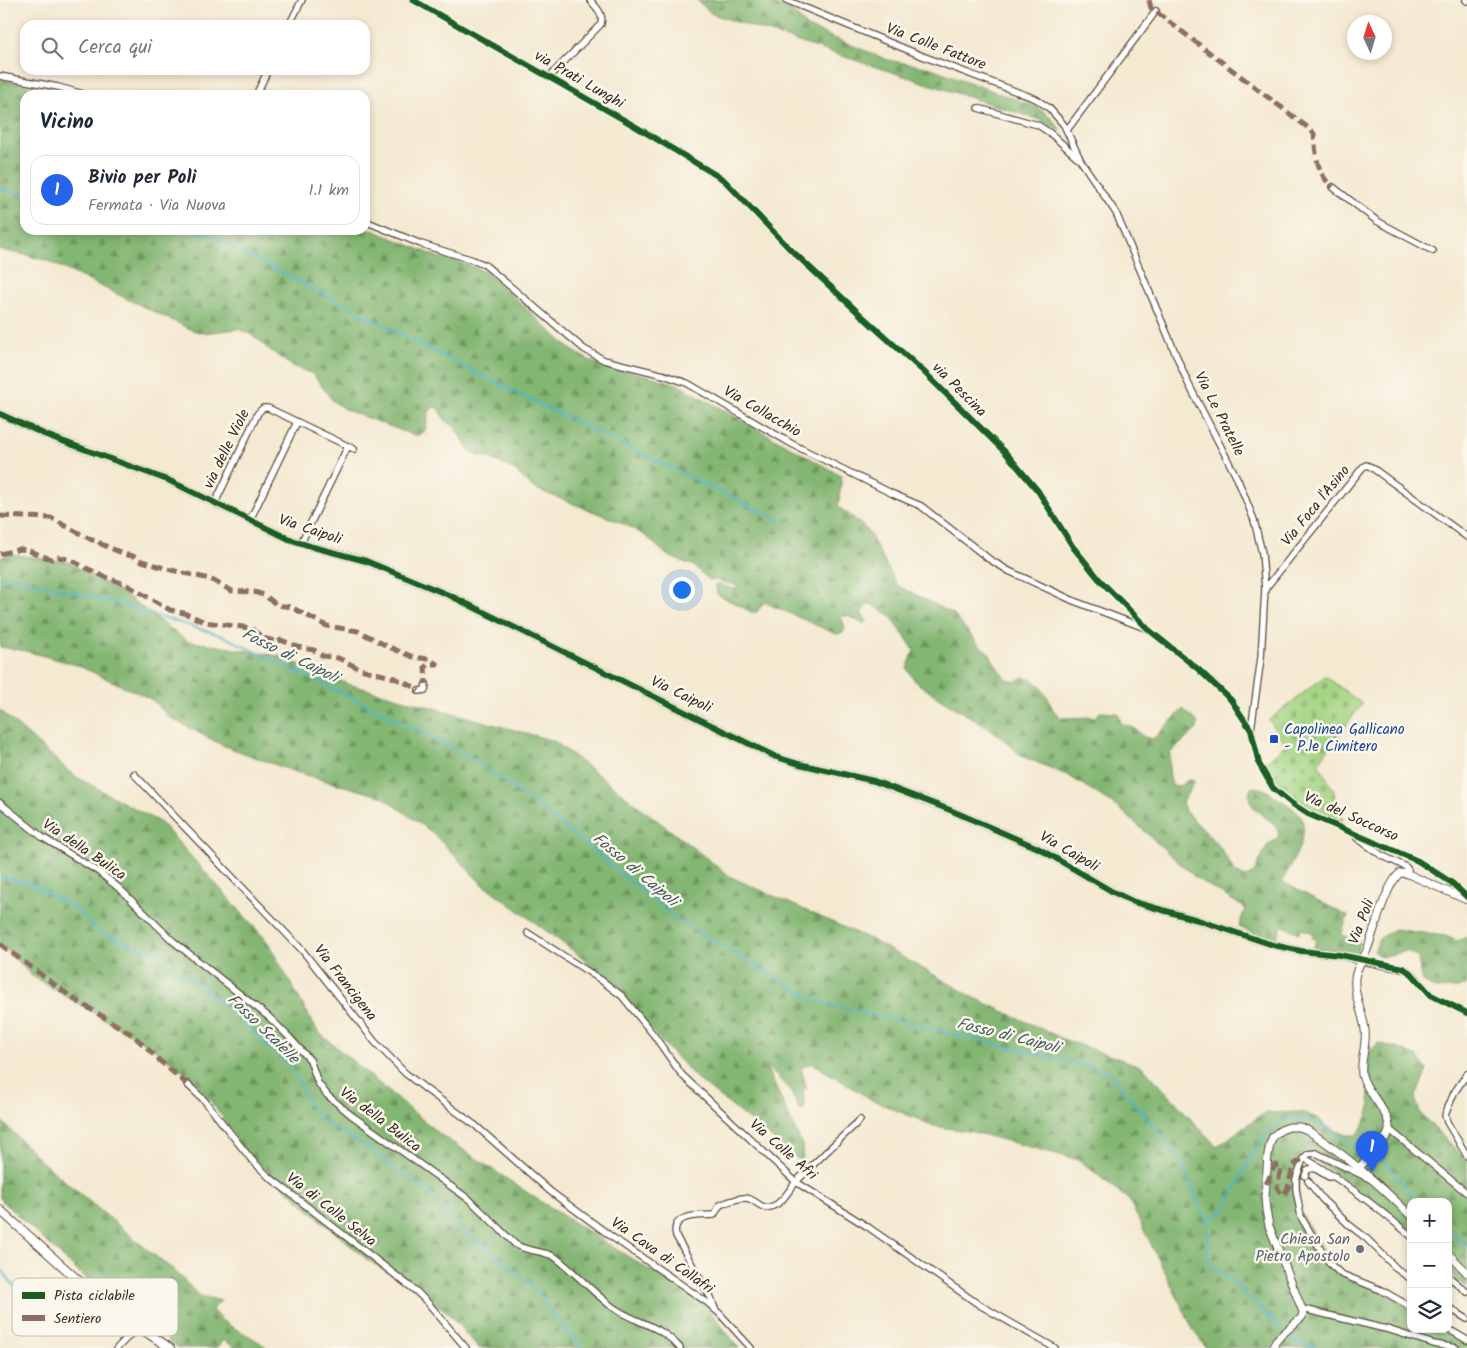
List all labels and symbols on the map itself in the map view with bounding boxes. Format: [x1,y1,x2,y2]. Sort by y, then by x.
north arrow [1347,15,1392,60]
street label: Via Colle Fattore [882,17,990,77]
street label: via Prati Lunghi [529,44,630,116]
street label: via Pescina [926,357,992,423]
street label: Via Le Pratelle [1187,367,1251,461]
street label: Via Collacchio [719,380,806,444]
street label: via delle Viole [197,405,257,493]
street label: Via Foca l'Asino [1276,460,1357,552]
street label: Via Caipoli [275,508,346,552]
your location [669,577,695,603]
water label: Fosso di Caipoli [237,622,345,692]
street label: Via Caipoli [646,670,717,721]
place label: Capolinea Gallicano - P.le Cimitero [1284,718,1405,759]
marker: Capolinea Gallicano - P.le Cimitero [1268,733,1280,745]
street label: Via del Soccorso [1300,785,1402,849]
street label: Via della Bulica [37,813,131,887]
street label: Via Caipoli [1035,825,1105,879]
water label: Fosso di Caipoli [587,827,686,915]
street label: Via Poli [1342,895,1382,948]
street label: Via Francigena [307,940,383,1026]
water label: Fosso Scalelle [221,988,306,1071]
water label: Fosso di Caipoli [954,1011,1065,1062]
street label: Via della Bulica [334,1081,426,1159]
street label: Via Colle Afri [744,1113,824,1187]
pin: 1 [1356,1131,1388,1172]
street label: Via di Colle Selva [281,1167,381,1253]
street label: Via Cava di Collafri [605,1211,720,1301]
place label: Chiesa San Pietro Apostolo [1255,1228,1350,1269]
marker: Chiesa San Pietro Apostolo [1354,1243,1366,1255]
legend [12,1278,178,1336]
text: Pista ciclabile [54,1285,135,1307]
text: Sentiero [54,1308,101,1330]

